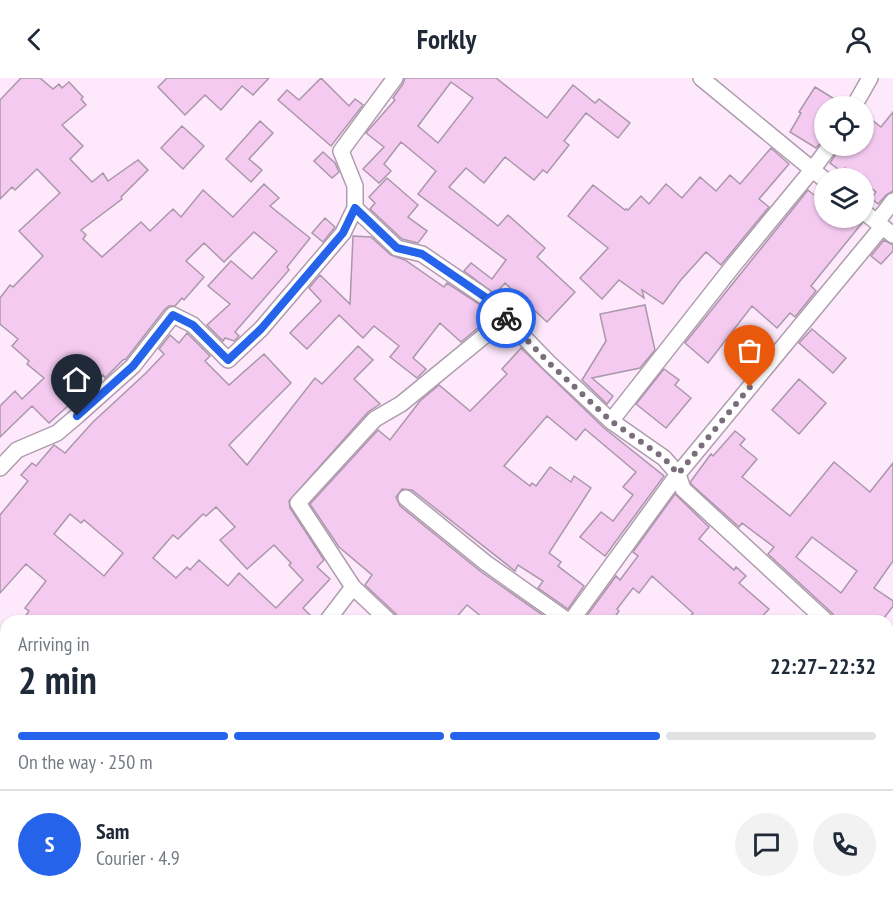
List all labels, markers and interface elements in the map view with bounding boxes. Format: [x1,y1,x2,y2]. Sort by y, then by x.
text: Forkly [417,22,476,56]
icon: back [18,23,51,56]
icon: person [842,23,875,56]
map controls [814,96,874,228]
button: locate [814,96,874,156]
button: layers [814,168,874,228]
courier [476,288,536,348]
icon: bike [490,302,523,335]
pin [724,325,775,387]
icon: bag [733,334,766,367]
pin [51,354,102,416]
icon: home [60,363,93,396]
text: Arriving in [18,631,90,657]
text: 22:27–22:32 [770,652,876,680]
text: 2 min [18,654,97,705]
text: On the way · 250 m [18,749,153,775]
button: chat [735,813,798,876]
button: phone [813,813,876,876]
text: Sam [96,817,129,845]
text: S [45,830,54,858]
text: Courier · 4.9 [96,845,180,871]

